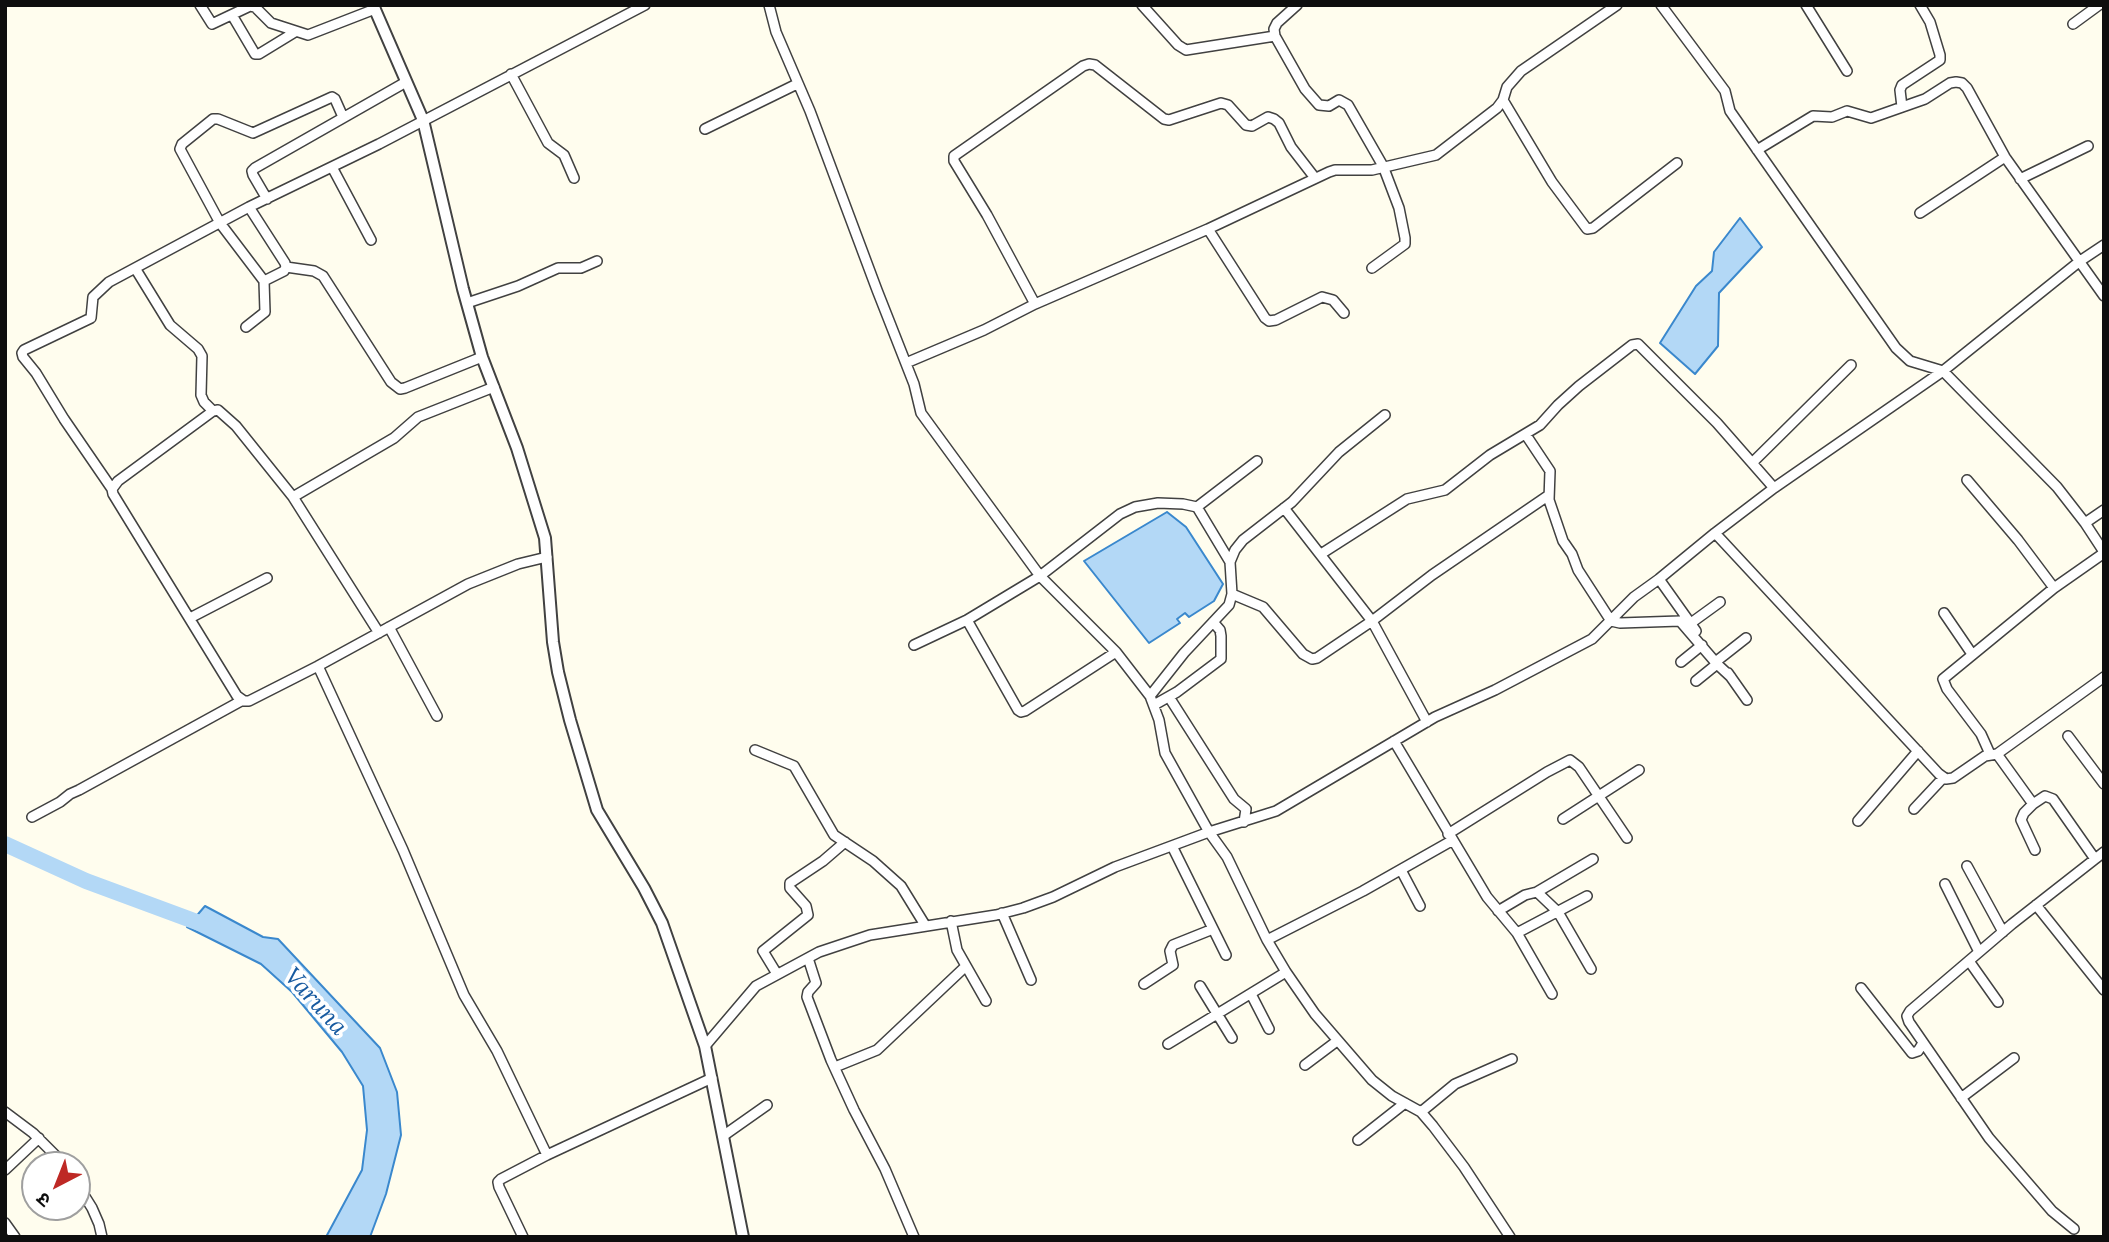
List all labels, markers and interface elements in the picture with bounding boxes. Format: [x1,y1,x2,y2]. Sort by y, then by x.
water label: Varuna [277,962,353,1042]
north arrow [21,1151,91,1221]
text: उ [31,1187,55,1213]

